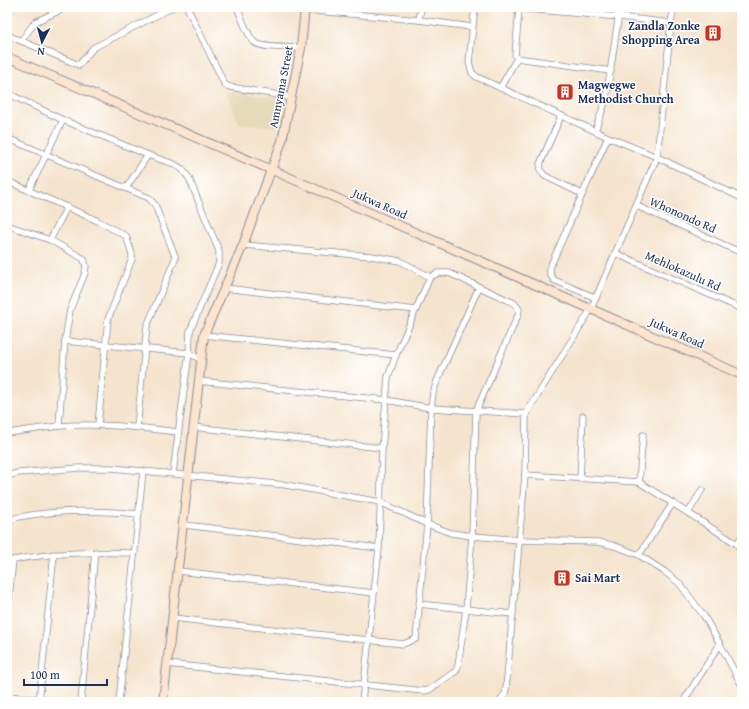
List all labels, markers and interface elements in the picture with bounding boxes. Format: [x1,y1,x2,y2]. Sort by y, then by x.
place label: Zandla Zonke Shopping Area [622,17,701,48]
north arrow [22,22,62,62]
building icon: Zandla Zonke Shopping Area [703,23,723,43]
street label: Amnyama Street [264,43,297,130]
text: N [36,44,45,60]
place label: Magwegwe Methodist Church [578,76,674,107]
building icon: Magwegwe Methodist Church [555,82,575,102]
street label: Jukwa Road [348,183,411,223]
street label: Whonondo Rd [647,192,720,237]
street label: Mehlokazulu Rd [643,246,724,295]
street label: Jukwa Road [645,312,708,352]
building icon: Sai Mart [552,568,572,588]
place label: Sai Mart [575,569,621,586]
scale bar [24,661,107,687]
text: 100 m [30,666,60,683]

